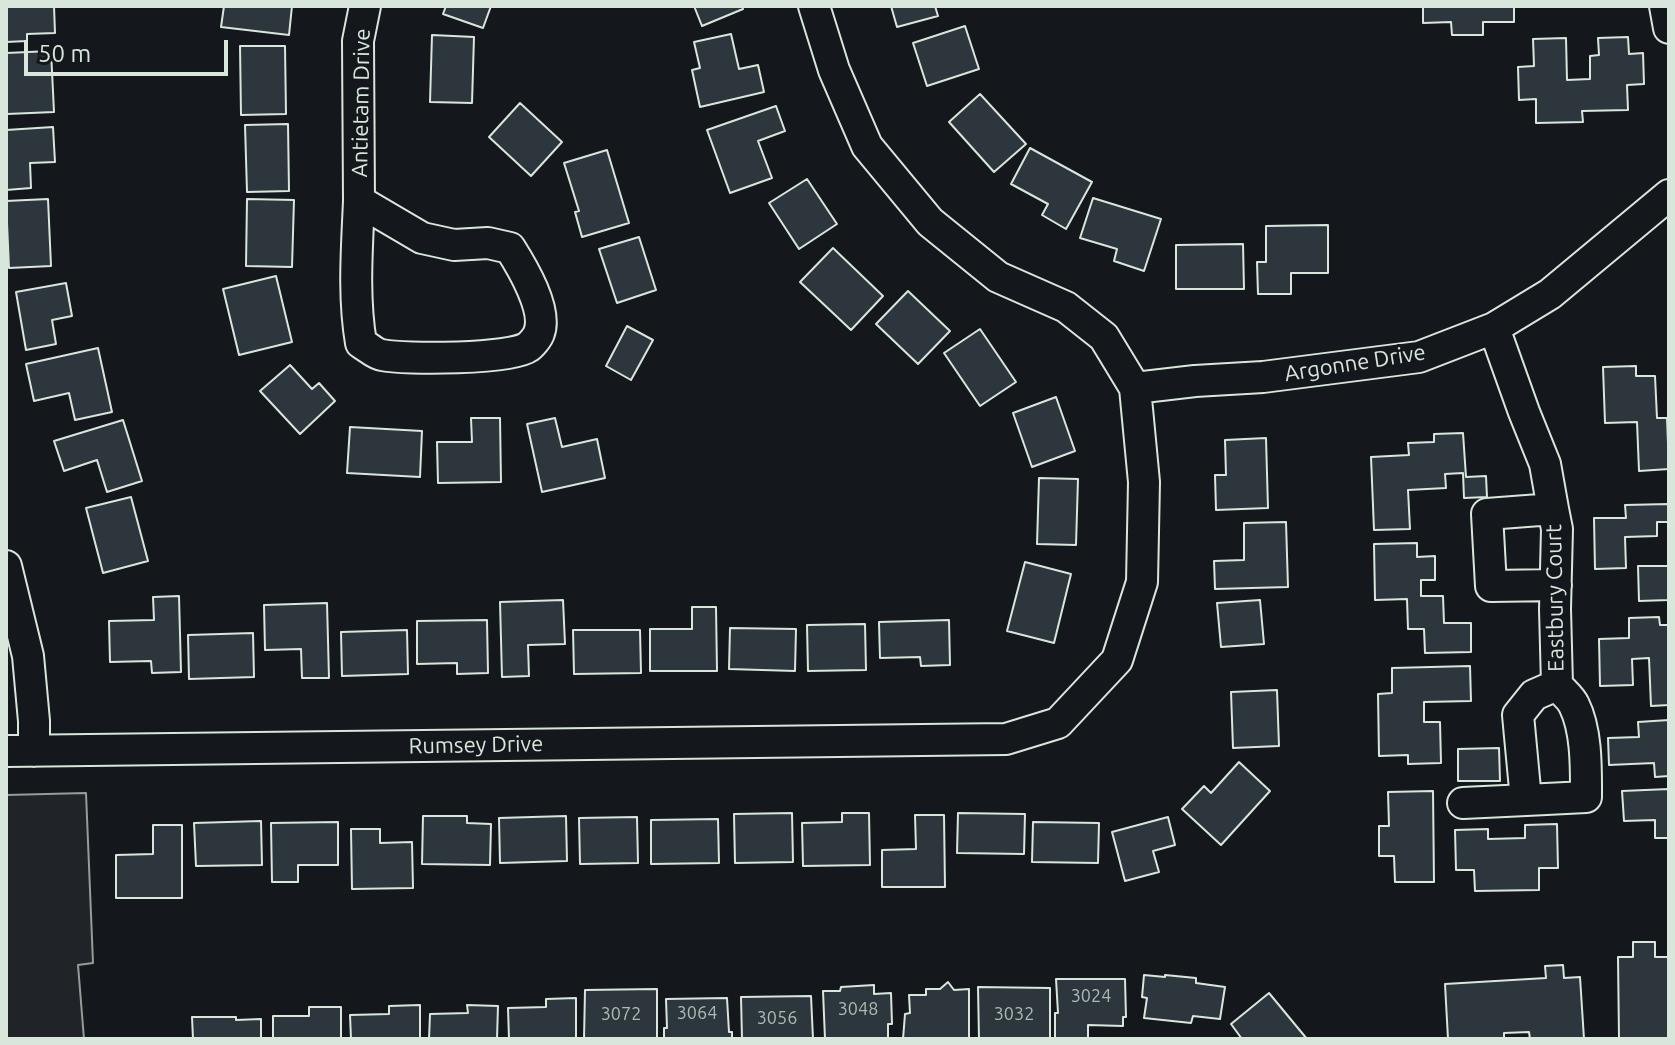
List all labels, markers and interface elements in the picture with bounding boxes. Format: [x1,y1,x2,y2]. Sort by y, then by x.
scale bar [28,24,232,74]
street label: Antietam Drive [347,28,375,178]
text: 50 m [38,40,91,67]
street label: Argonne Drive [1283,339,1427,387]
street label: Eastbury Court [1541,524,1569,672]
street label: Rumsey Drive [408,731,544,759]
house number: 3024 [1071,985,1111,1007]
house number: 3048 [838,998,878,1020]
house number: 3064 [677,1002,717,1024]
house number: 3072 [601,1003,641,1025]
house number: 3032 [994,1003,1034,1025]
house number: 3056 [757,1007,797,1029]

